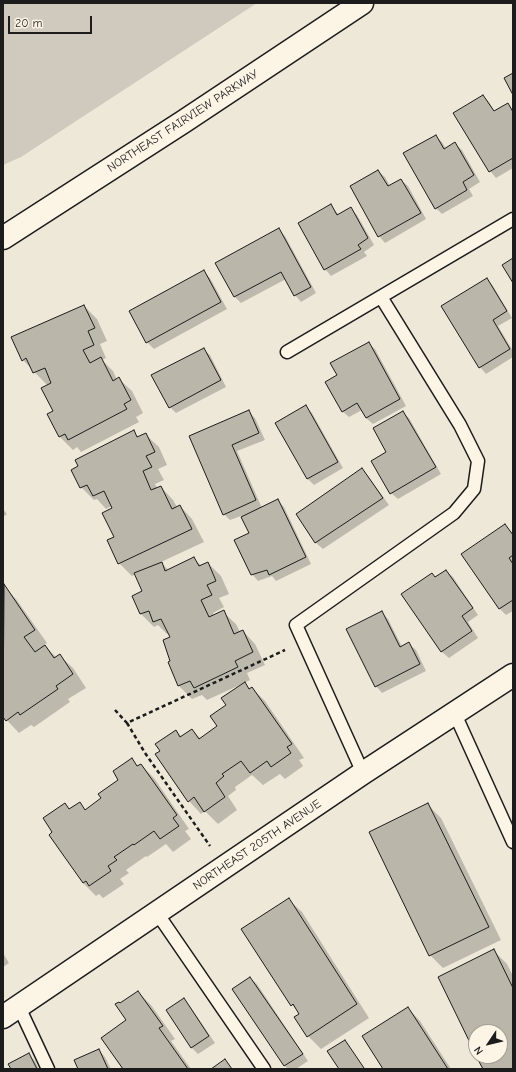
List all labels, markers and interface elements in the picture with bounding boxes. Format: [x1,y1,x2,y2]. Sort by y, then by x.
scale bar [10,8,94,34]
text: 20 m [15,16,43,30]
street label: NORTHEAST FAIRVIEW PARKWAY [105,67,261,175]
street label: NORTHEAST 205TH AVENUE [190,797,324,893]
north arrow [468,1024,508,1064]
text: N [471,1044,486,1057]

